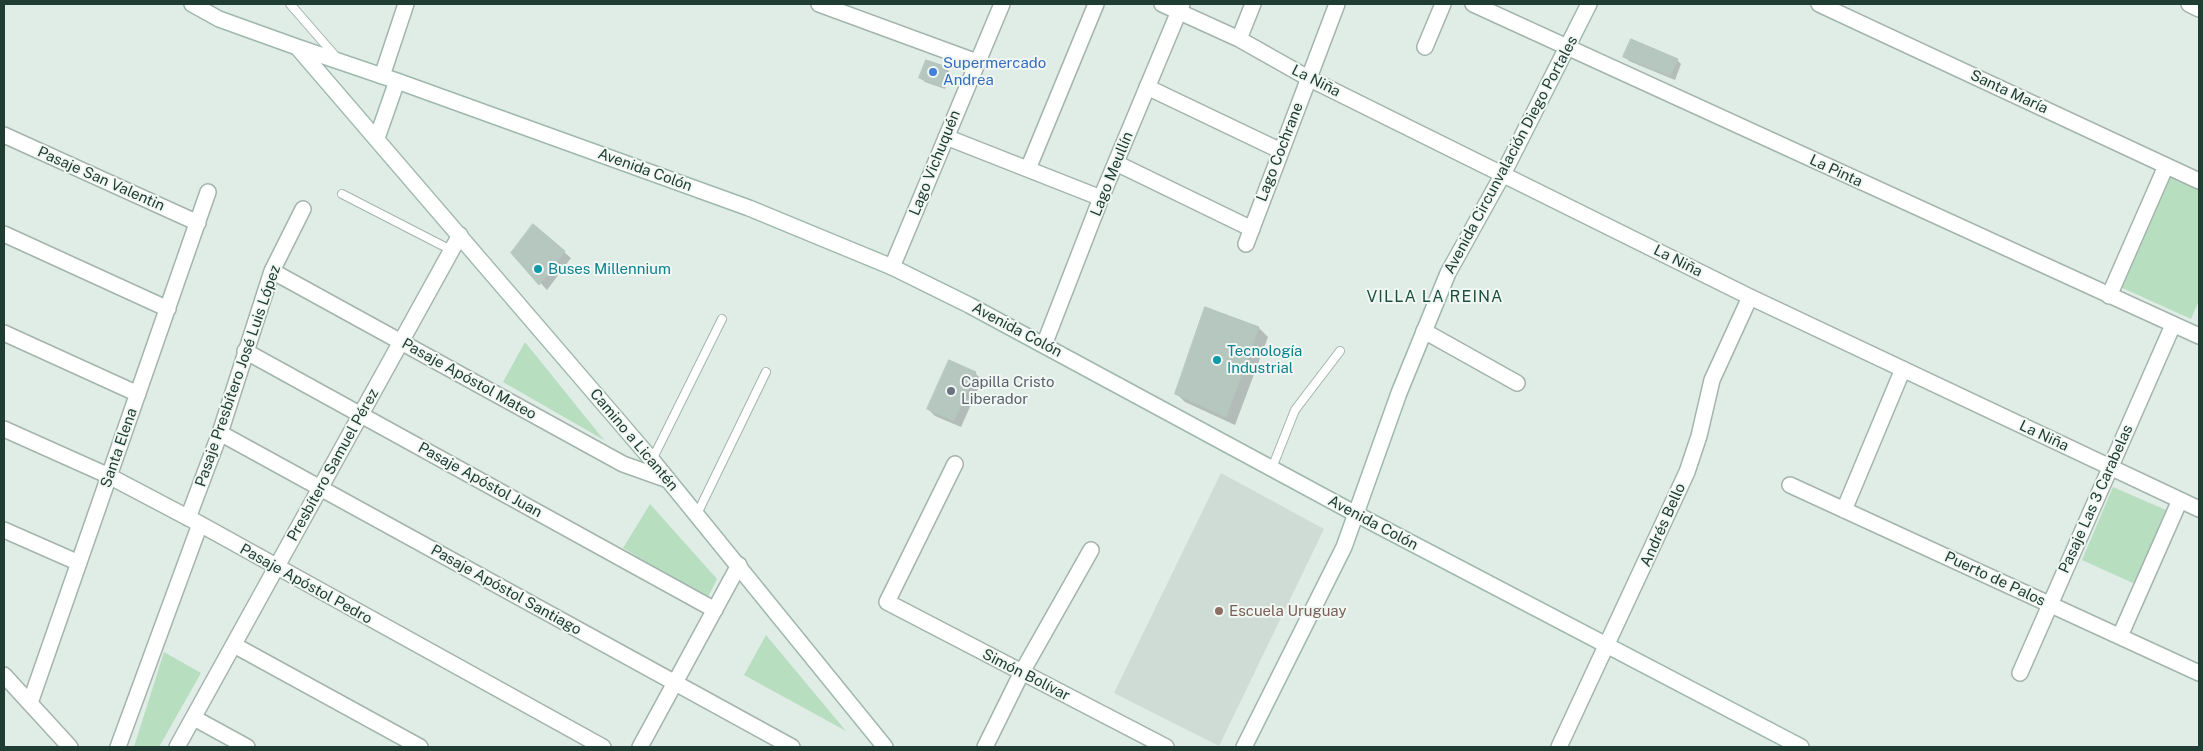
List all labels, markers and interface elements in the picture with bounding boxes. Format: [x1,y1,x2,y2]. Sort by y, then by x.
street label: Avenida Circunvalación Diego Portales [1440,33,1582,277]
place label: Supermercado Andrea [943,54,1046,89]
street label: La Niña [1289,61,1343,101]
marker: Supermercado Andrea [927,66,939,78]
street label: Santa María [1967,66,2051,118]
street label: Lago Cochrane [1253,100,1307,204]
street label: Lago Vichuquén [906,108,964,218]
street label: Lago Meullín [1087,129,1137,219]
street label: Pasaje San Valentin [35,143,167,215]
street label: Avenida Colón [595,145,695,195]
street label: La Pinta [1807,151,1865,191]
street label: La Niña [1651,241,1705,281]
place label: Buses Millennium [548,260,671,278]
street label: Pasaje Presbítero José Luis López [192,263,284,489]
marker: Buses Millennium [532,263,544,275]
district label: VILLA LA REINA [1365,287,1505,307]
street label: Avenida Colón [969,299,1065,361]
street label: Pasaje Apóstol Mateo [399,334,539,424]
place label: Tecnología Industrial [1227,342,1302,377]
marker: Tecnología Industrial [1211,354,1223,366]
place label: Capilla Cristo Liberador [961,373,1054,408]
street label: Camino a Licantén [586,385,682,495]
marker: Capilla Cristo Liberador [945,385,957,397]
street label: Presbítero Samuel Pérez [283,386,383,544]
street label: Santa Elena [97,406,141,490]
street label: La Niña [2016,417,2072,455]
street label: Pasaje Las 3 Carabelas [2055,422,2137,576]
street label: Pasaje Apóstol Juan [415,438,545,522]
street label: Andrés Bello [1637,481,1689,569]
street label: Avenida Colón [1325,492,1421,554]
street label: Pasaje Apóstol Pedro [237,540,375,628]
street label: Pasaje Apóstol Santiago [428,541,584,639]
street label: Puerto de Palos [1942,548,2048,610]
place label: Escuela Uruguay [1229,602,1346,620]
marker: Escuela Uruguay [1213,605,1225,617]
street label: Simón Bolívar [979,645,1073,705]

